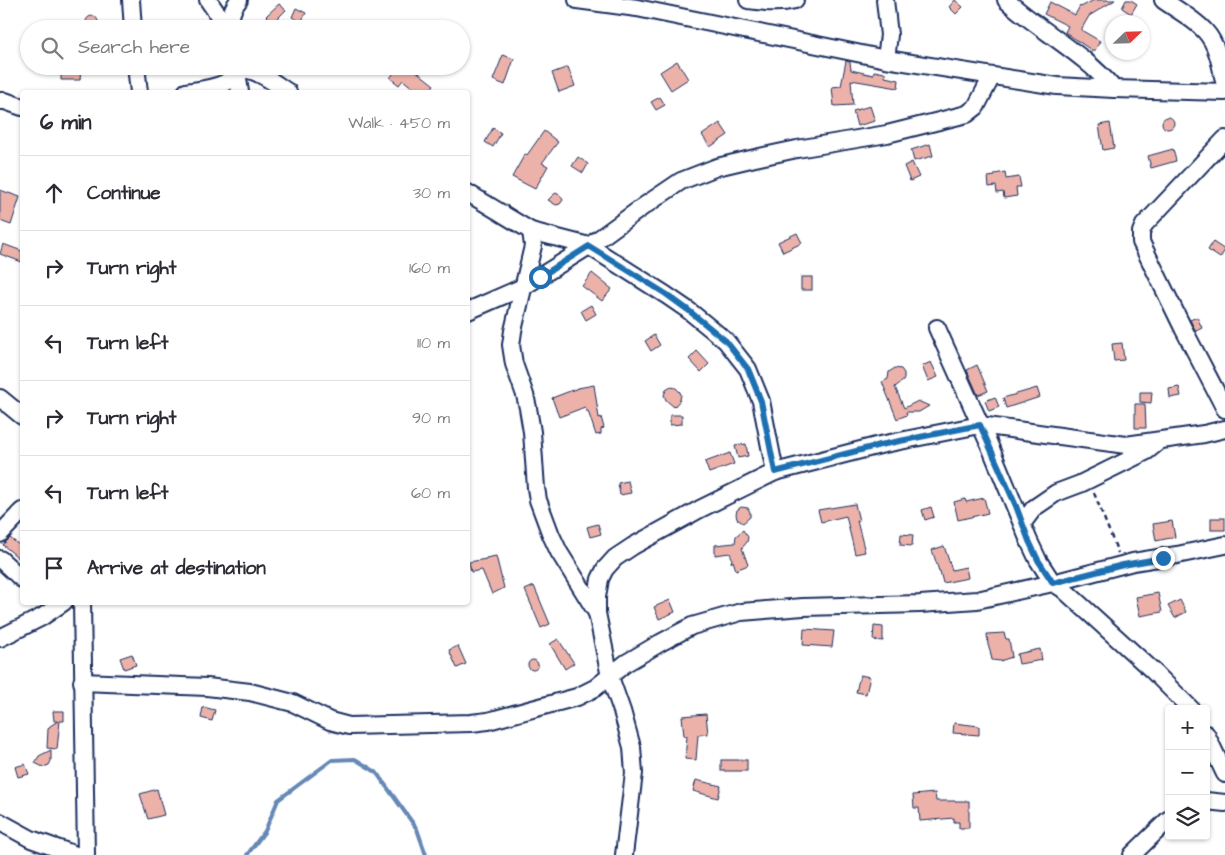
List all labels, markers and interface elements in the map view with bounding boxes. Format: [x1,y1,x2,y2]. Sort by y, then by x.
north arrow [1105,15,1150,60]
search box [20,20,470,75]
icon: search [38,34,66,62]
text: Search here [78,34,190,61]
text: 6 min [40,108,92,137]
text: Walk · 450 m [348,112,450,134]
icon: ahead [40,179,68,207]
text: Continue [87,180,161,207]
text: 30 m [413,182,450,204]
icon: right [40,254,68,282]
text: Turn right [87,255,176,282]
text: 160 m [409,257,450,279]
route start [529,266,552,289]
icon: left [40,329,68,357]
text: Turn left [87,330,168,357]
text: 110 m [417,332,450,354]
icon: right [40,404,68,432]
text: Turn right [87,405,176,432]
text: 90 m [412,407,450,429]
icon: left [40,479,68,507]
text: Turn left [87,480,168,507]
text: 60 m [411,482,450,504]
route end [1152,547,1175,570]
icon: arrive [40,554,68,582]
text: Arrive at destination [87,555,266,582]
map controls [1165,705,1210,840]
button: + [1165,705,1210,750]
button: − [1165,750,1210,795]
button: layers [1165,795,1210,840]

